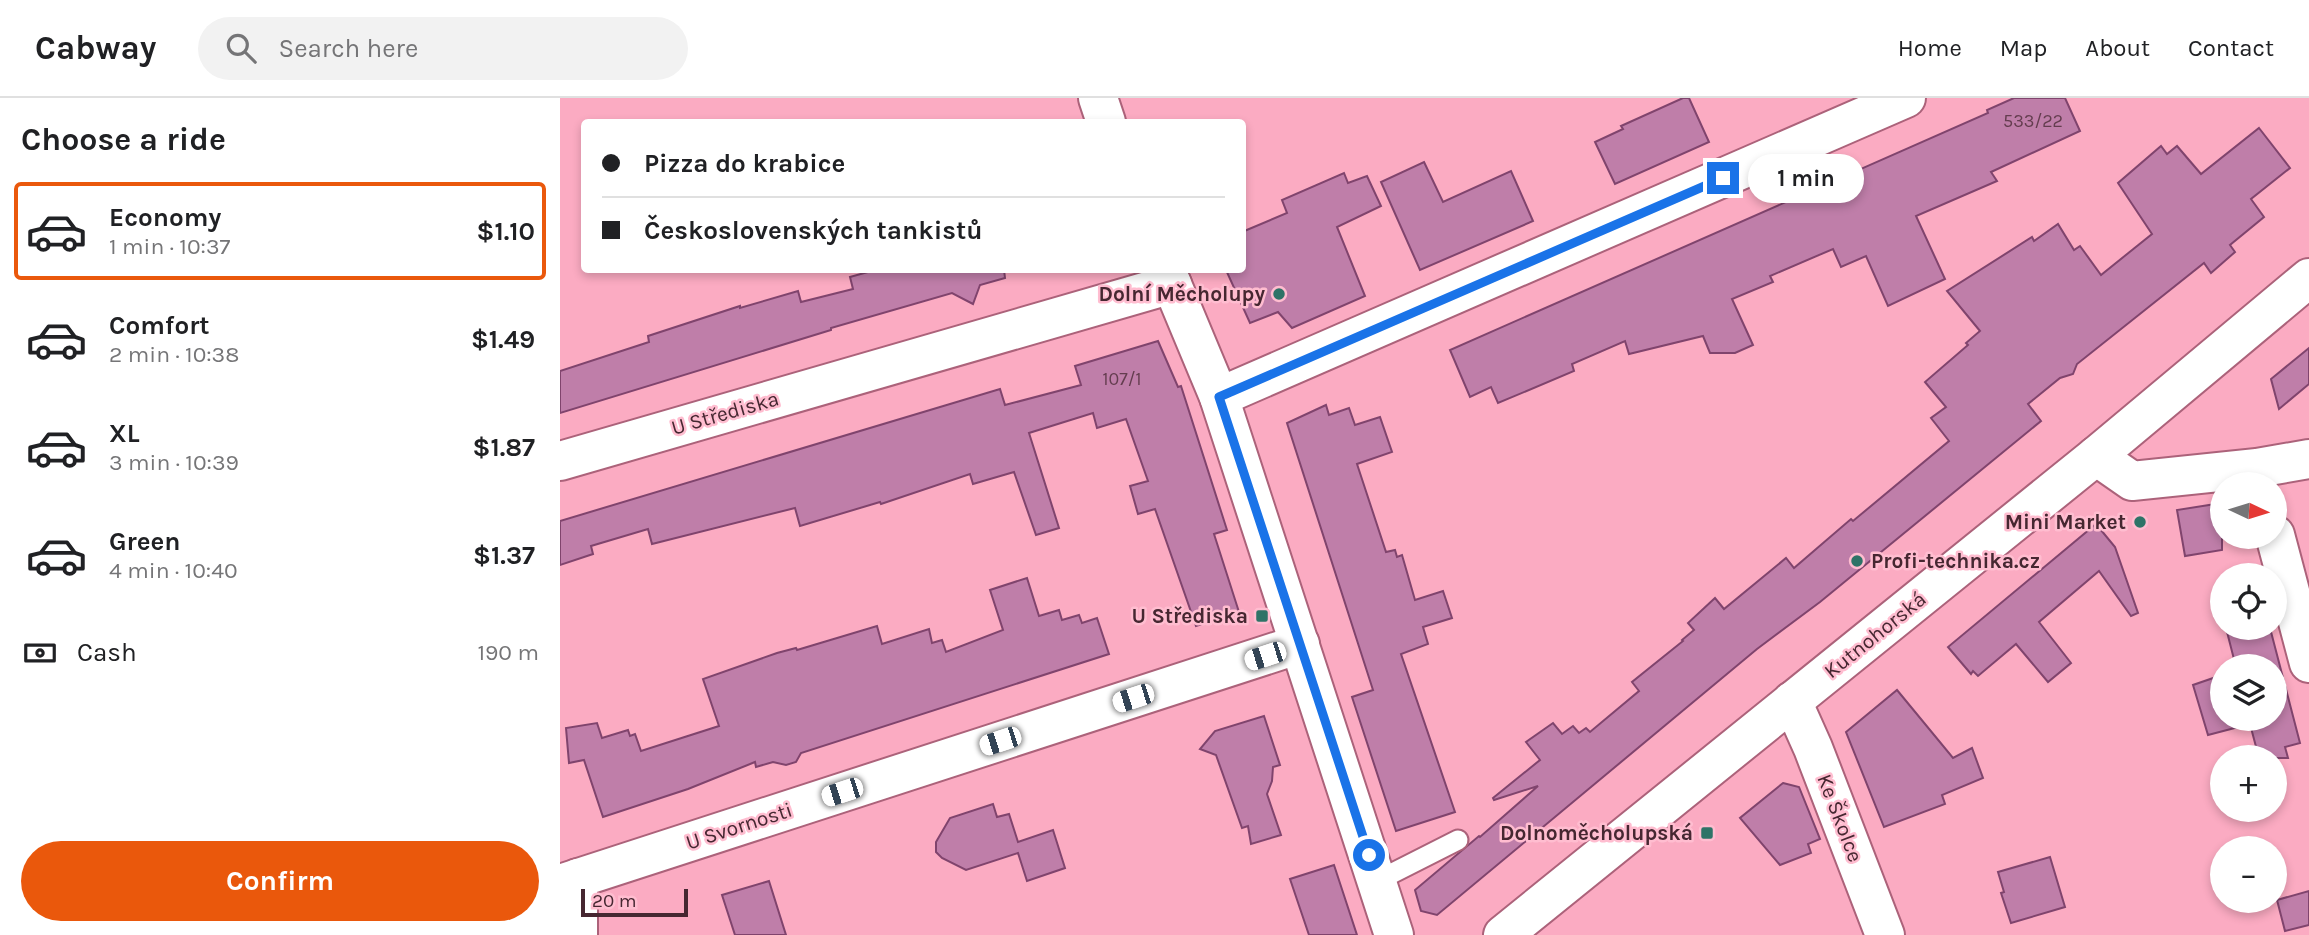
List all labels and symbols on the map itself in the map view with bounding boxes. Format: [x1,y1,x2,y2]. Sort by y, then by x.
house number: 533/22 [2003,110,2063,132]
callout: 1 min [1748,154,1863,202]
route end [1707,162,1739,194]
place label: Dolní Měcholupy [1098,282,1265,306]
marker: Dolní Měcholupy [1271,286,1287,302]
house number: 107/1 [1103,368,1141,390]
street label: U Střediska [668,386,782,440]
north arrow [2210,472,2287,550]
place label: Mini Market [2005,510,2126,534]
marker: Mini Market [2132,514,2148,530]
place label: Profi-technika.cz [1871,549,2040,573]
marker: Profi-technika.cz [1849,553,1865,569]
street label: Kutnohorská [1819,587,1931,683]
place label: U Střediska [1132,604,1248,628]
marker: U Střediska [1254,608,1270,624]
car [1242,640,1289,672]
car [1110,682,1157,714]
car [977,725,1024,757]
street label: Ke Školce [1812,771,1868,865]
car [819,776,866,808]
street label: U Svornosti [683,798,795,854]
place label: Dolnoměcholupská [1500,821,1693,845]
marker: Dolnoměcholupská [1699,825,1715,841]
route start [1353,839,1385,871]
scale bar [581,886,688,918]

